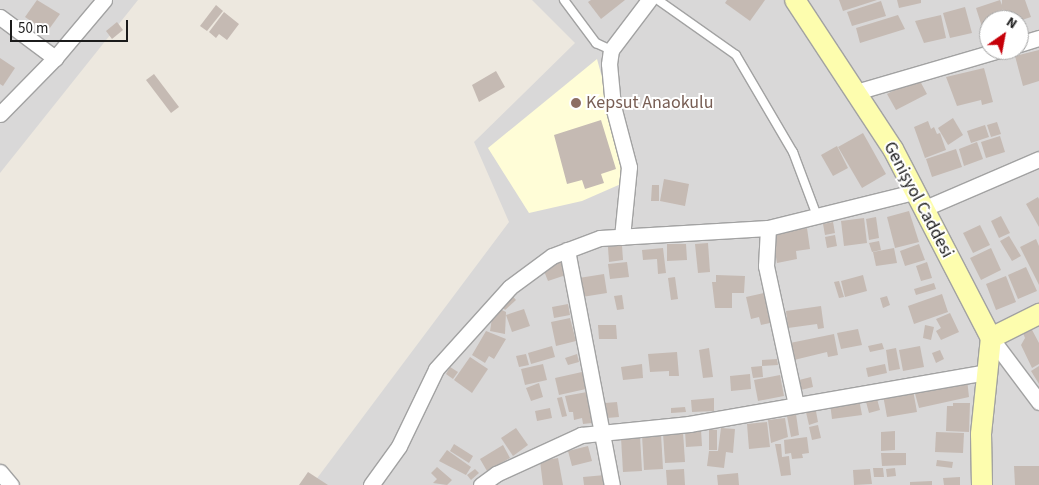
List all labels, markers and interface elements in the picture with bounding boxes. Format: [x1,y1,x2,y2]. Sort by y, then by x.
scale bar [12,10,130,42]
north arrow [979,10,1029,60]
text: N [1002,12,1021,34]
text: 50 m [18,18,48,39]
place label: Kepsut Anaokulu [586,92,713,114]
marker: Kepsut Anaokulu [570,97,582,109]
street label: Genişyol Caddesi [878,138,958,262]

